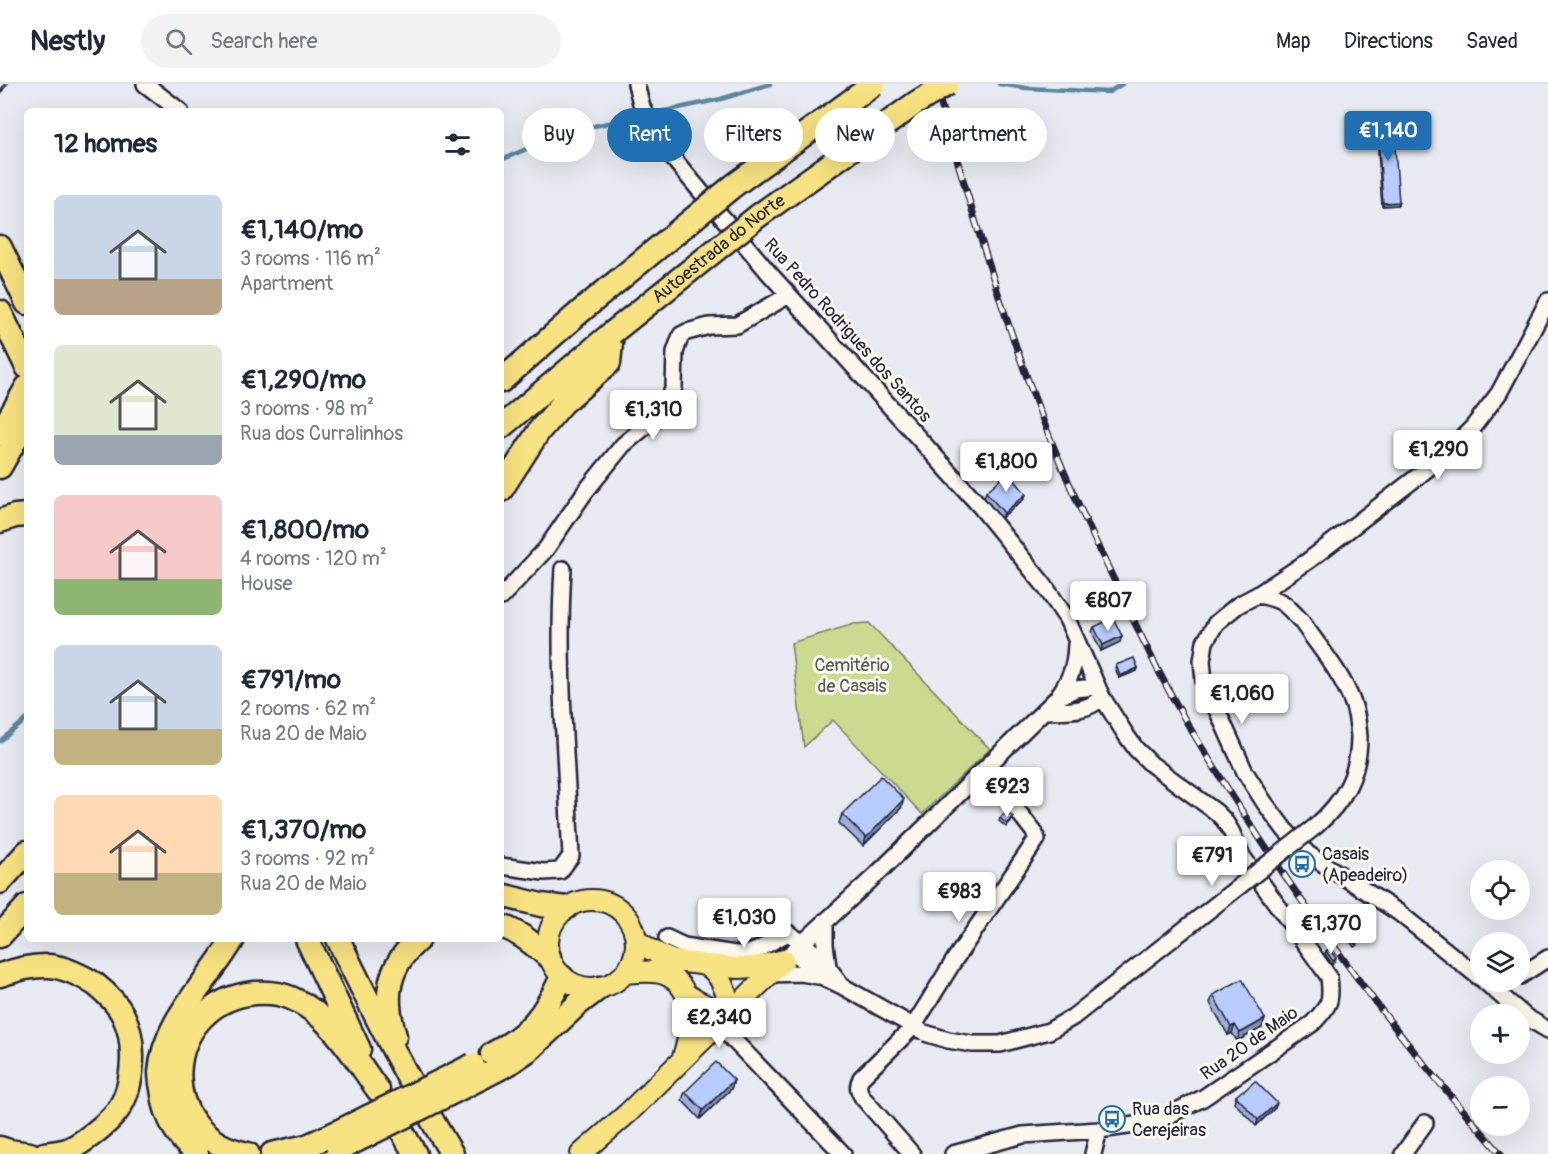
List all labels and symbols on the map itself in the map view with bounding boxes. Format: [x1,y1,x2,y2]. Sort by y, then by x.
pin: €1,140 [1339,111,1437,162]
street label: Autoestrada do Norte [647,189,790,308]
street label: Rua Pedro Rodrigues dos Santos [759,234,936,427]
pin: €1,310 [604,390,702,441]
pin: €1,290 [1389,430,1487,481]
pin: €1,800 [957,442,1055,493]
pin: €807 [1072,581,1144,632]
park label: Cemitério de Casais [814,654,890,698]
pin: €1,060 [1193,674,1291,725]
pin: €923 [971,767,1043,818]
pin: €791 [1176,836,1248,887]
place label: Casais (Apeadeiro) [1322,843,1408,887]
bus stop icon: Casais (Apeadeiro) [1287,849,1317,879]
pin: €983 [923,872,995,923]
pin: €1,030 [695,898,793,949]
pin: €1,370 [1282,904,1380,955]
pin: €2,340 [670,998,768,1049]
street label: Rua 20 de Maio [1196,1001,1303,1086]
place label: Rua das Cerejeiras [1132,1098,1206,1142]
bus stop icon: Rua das Cerejeiras [1097,1104,1127,1134]

